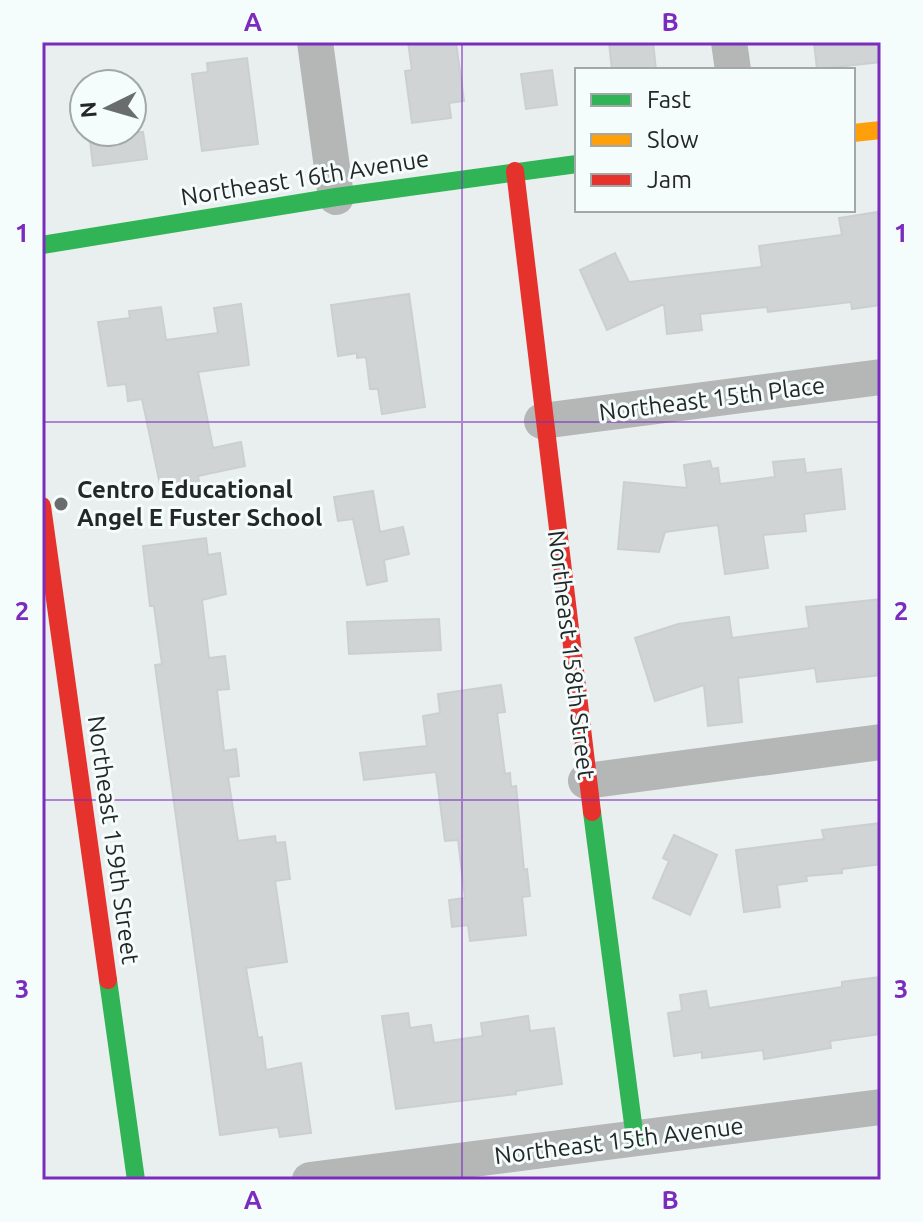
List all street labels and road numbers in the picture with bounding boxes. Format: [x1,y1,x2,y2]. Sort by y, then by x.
street label: Northeast 16th Avenue [179,145,431,210]
street label: Northeast 15th Place [597,371,826,426]
street label: Northeast 158th Street [543,529,600,782]
street label: Northeast 159th Street [83,714,144,966]
street label: Northeast 15th Avenue [493,1112,745,1169]

